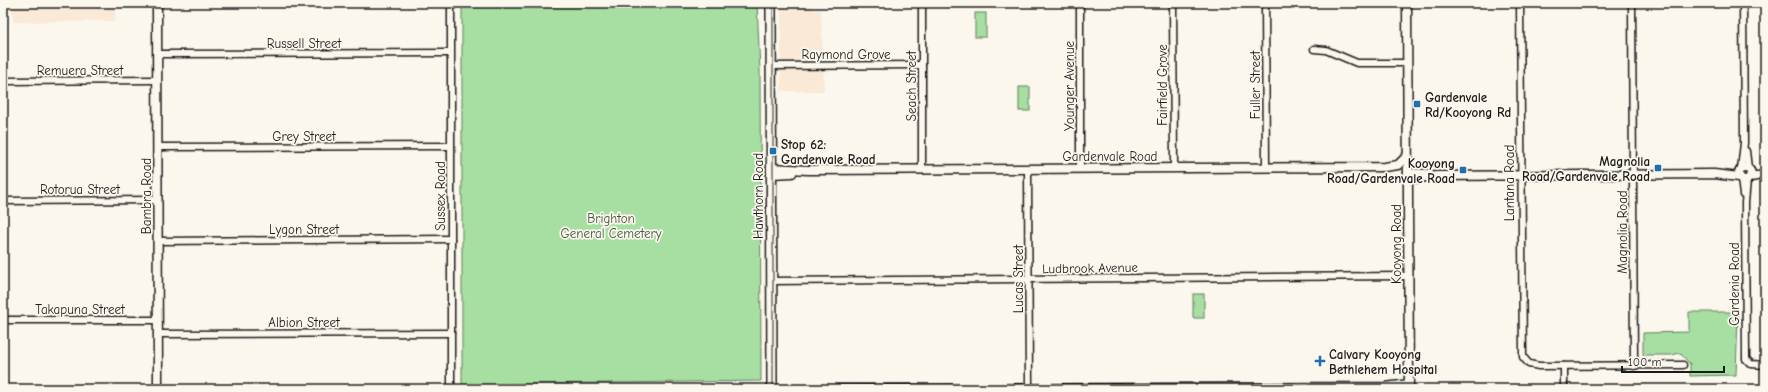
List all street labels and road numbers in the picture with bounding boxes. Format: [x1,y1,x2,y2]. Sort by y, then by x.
street label: Russell Street [267,36,342,51]
street label: Younger Avenue [1062,40,1077,131]
street label: Fairfield Grove [1155,44,1170,126]
street label: Raymond Grove [802,47,891,62]
street label: Seach Street [904,49,919,121]
street label: Fuller Street [1248,50,1263,119]
street label: Remuera Street [37,63,125,78]
street label: Grey Street [272,129,337,144]
street label: Lantana Road [1502,145,1517,221]
street label: Gardenvale Road [1062,149,1158,164]
street label: Hawthorn Road [751,153,766,239]
street label: Bambra Road [139,158,154,234]
street label: Sussex Road [433,161,448,231]
street label: Rotorua Street [40,182,121,197]
street label: Magnolia Road [1615,190,1630,274]
street label: Kooyong Road [1389,204,1404,284]
street label: Lygon Street [269,222,340,237]
street label: Gardenia Road [1727,242,1742,326]
street label: Lucas Street [1011,244,1026,313]
street label: Ludbrook Avenue [1042,260,1138,276]
street label: Takapuna Street [35,302,126,317]
street label: Albion Street [268,315,341,330]

